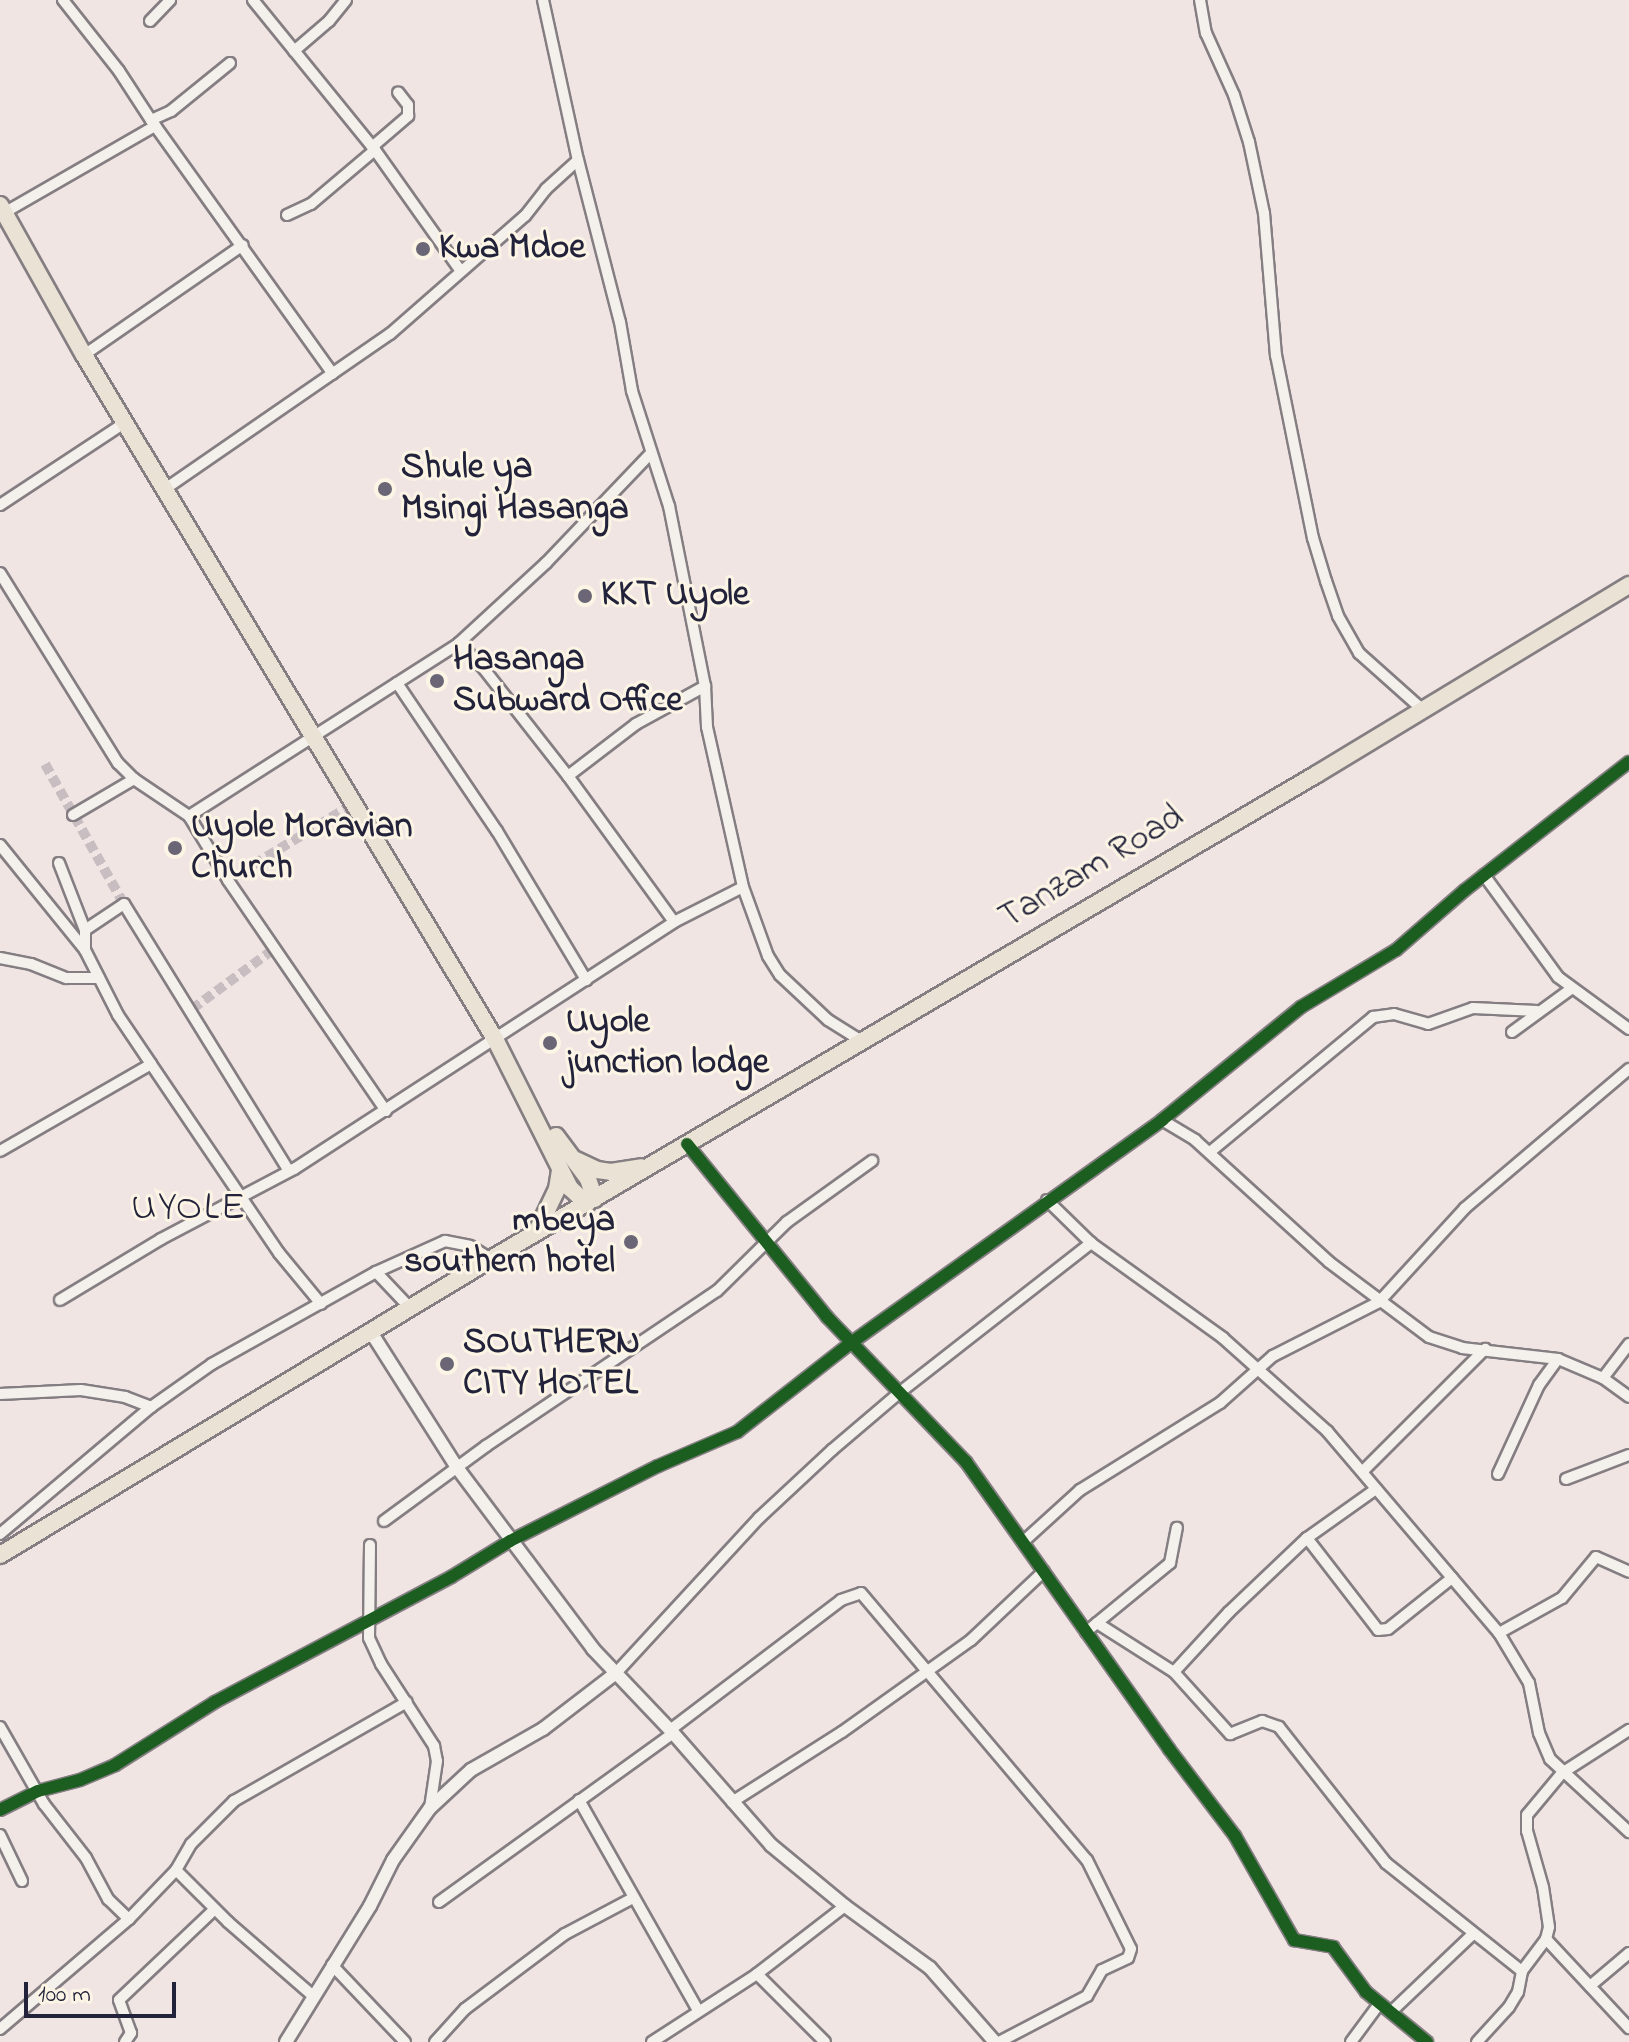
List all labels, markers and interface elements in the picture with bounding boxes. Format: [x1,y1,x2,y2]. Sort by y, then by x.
place label: Kwa Mdoe [439,227,585,271]
marker: Kwa Mdoe [414,240,432,258]
place label: Shule ya Msingi Hasanga [401,446,629,531]
marker: Shule ya Msingi Hasanga [376,480,394,498]
place label: KKT Uyole [601,574,749,618]
marker: KKT Uyole [576,587,594,605]
place label: Hasanga Subward Office [453,638,682,723]
marker: Hasanga Subward Office [428,672,446,690]
street label: Tanzam Road [992,796,1192,940]
place label: Uyole Moravian Church [191,805,412,890]
marker: Uyole Moravian Church [166,839,184,857]
place label: Uyole junction lodge [566,1000,769,1085]
marker: Uyole junction lodge [541,1034,559,1052]
district label: UYOLE [131,1185,247,1233]
place label: mbeya southern hotel [404,1199,615,1284]
marker: mbeya southern hotel [622,1233,640,1251]
place label: SOUTHERN CITY HOTEL [463,1321,640,1406]
marker: SOUTHERN CITY HOTEL [438,1355,456,1373]
scale bar [28,1966,180,2016]
text: 100 m [38,1978,91,2013]

